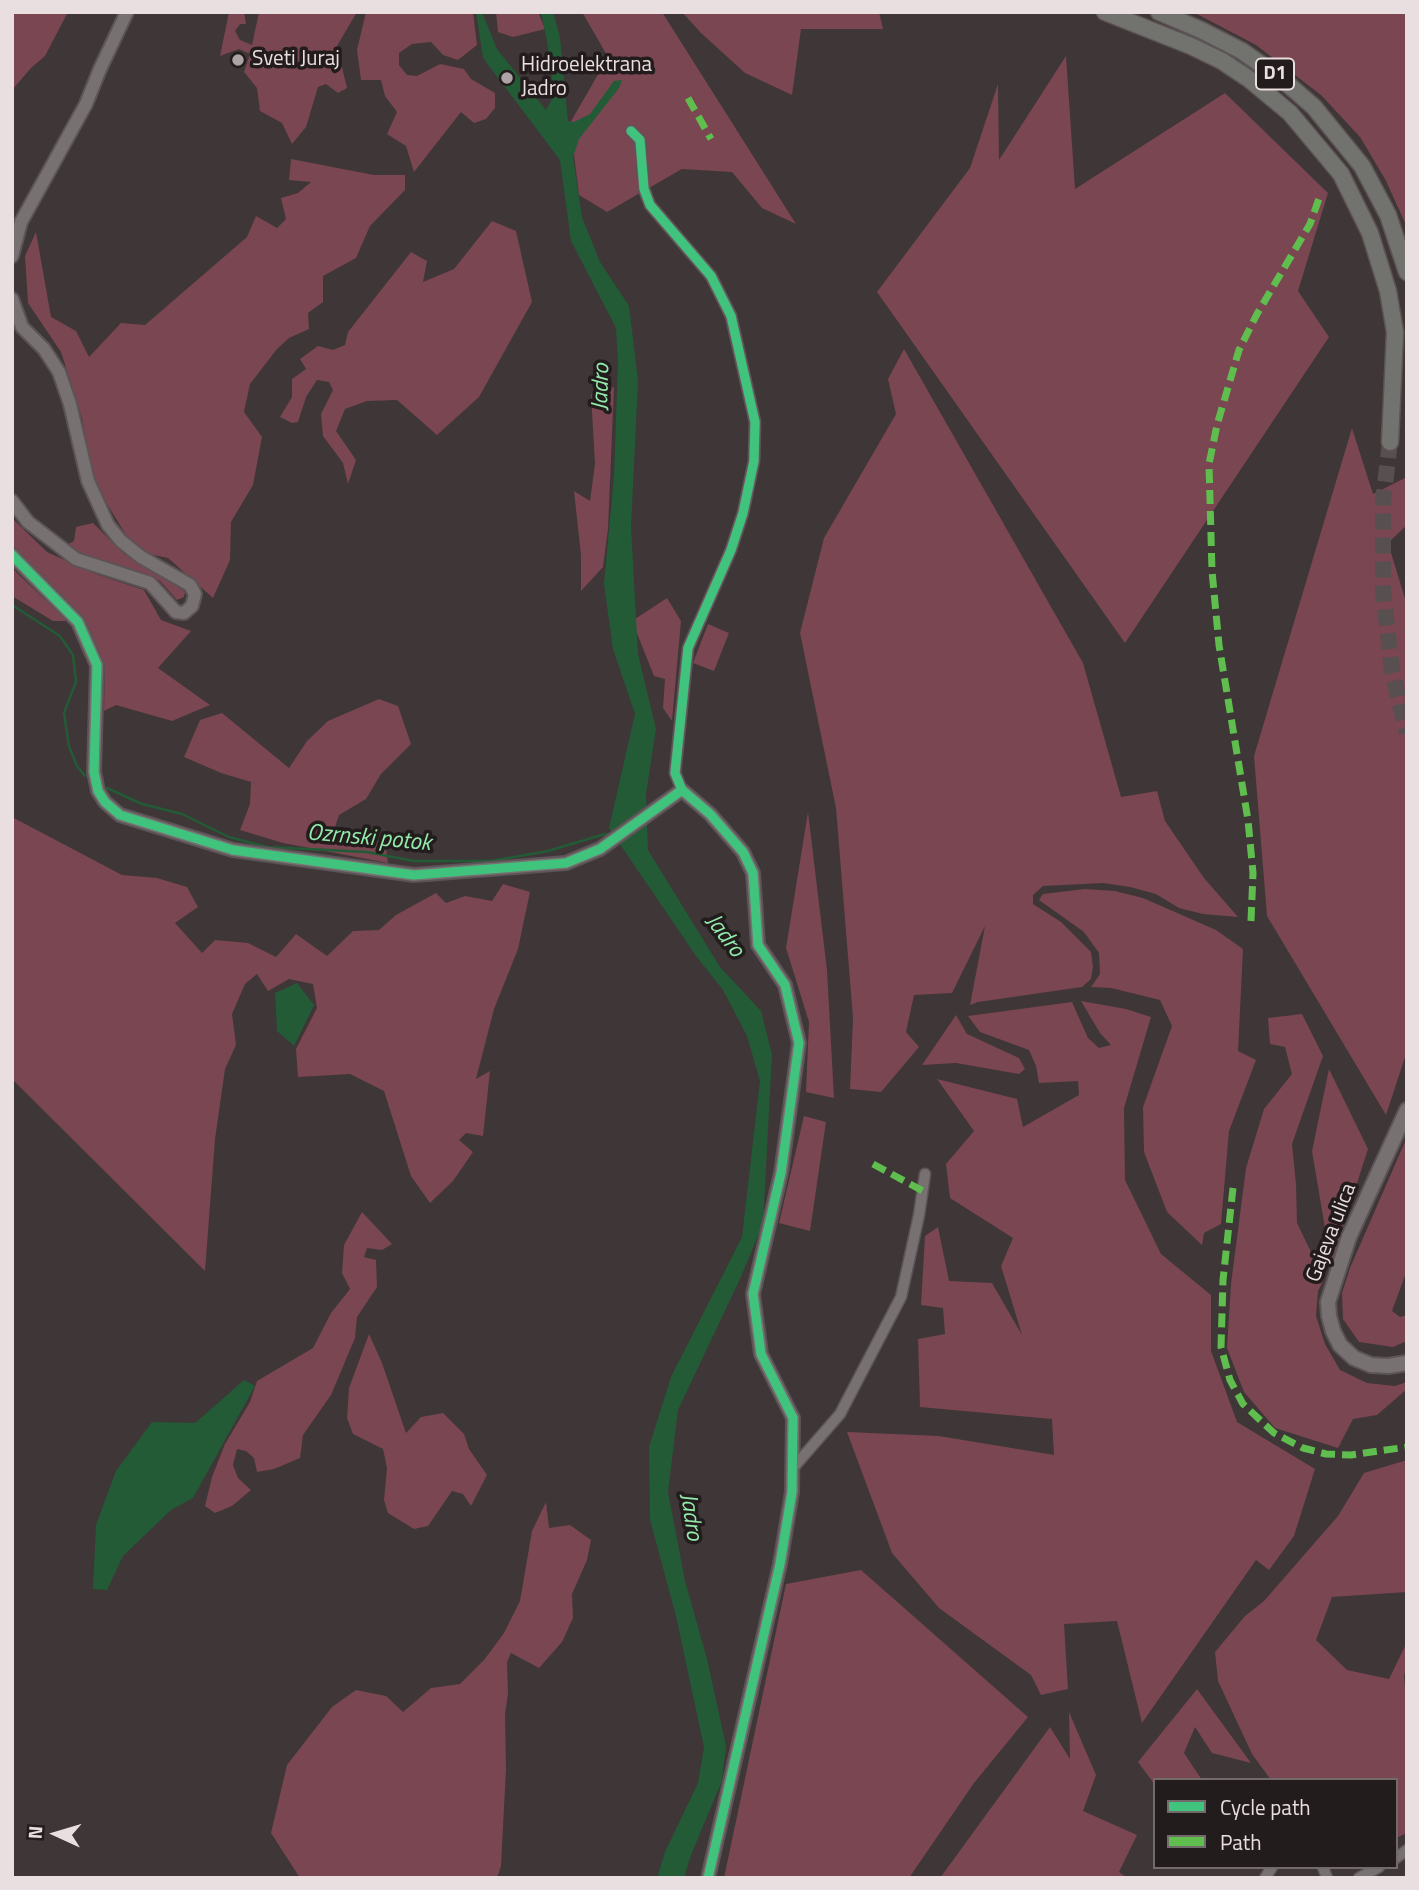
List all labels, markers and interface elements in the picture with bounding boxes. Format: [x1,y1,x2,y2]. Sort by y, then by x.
place label: Sveti Juraj [252,47,340,73]
marker: Sveti Juraj [230,52,246,68]
place label: Hidroelektrana Jadro [521,53,652,103]
road number: D1 [1256,58,1294,90]
marker: Hidroelektrana Jadro [499,70,515,86]
water label: Jadro [587,363,617,411]
water label: Ozrnski potok [306,820,432,858]
water label: Jadro [699,909,749,963]
street label: Gajeva ulica [1302,1180,1362,1286]
water label: Jadro [673,1492,707,1542]
legend [1153,1778,1398,1869]
text: Cycle path [1220,1791,1311,1823]
north arrow [21,1799,91,1869]
text: N [20,1825,49,1840]
text: Path [1220,1826,1262,1858]

